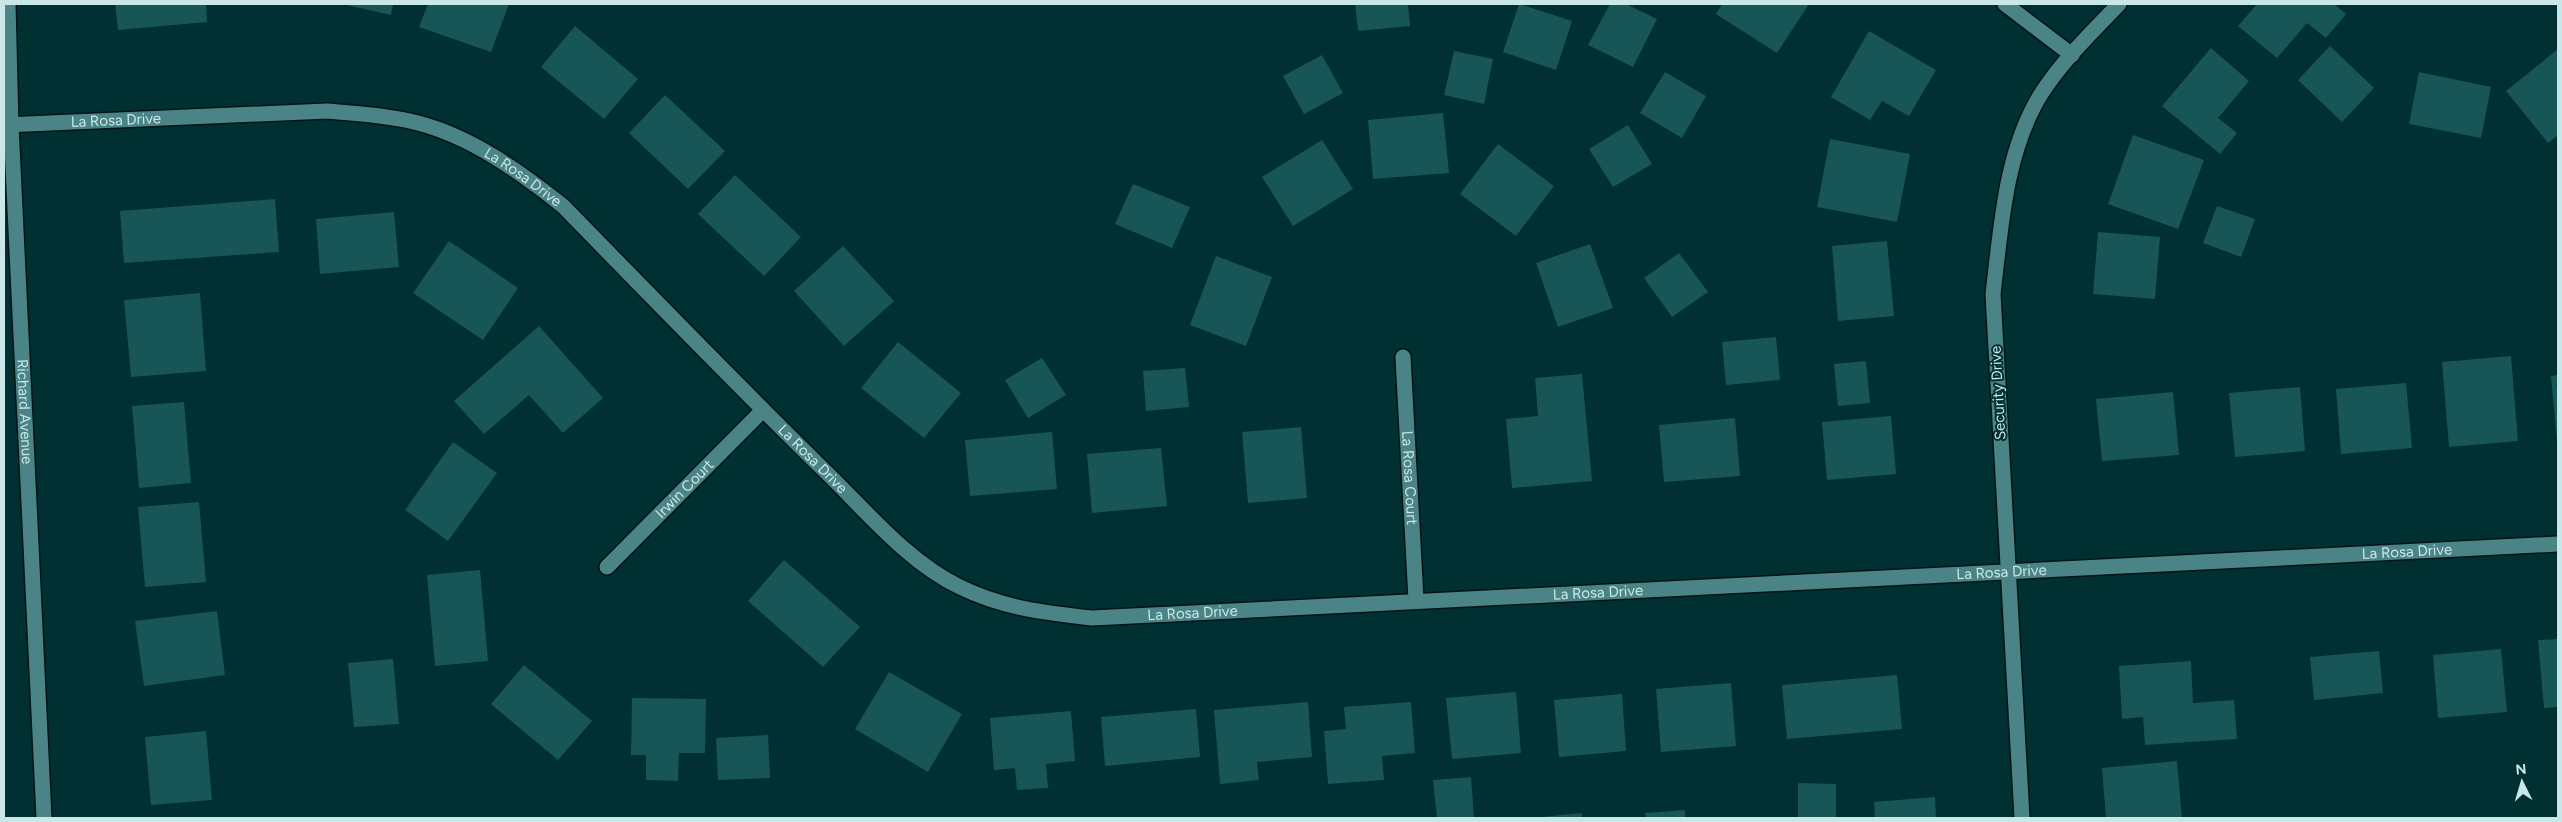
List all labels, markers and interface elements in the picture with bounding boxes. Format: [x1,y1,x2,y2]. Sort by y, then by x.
street label: La Rosa Drive [70,109,161,131]
street label: La Rosa Drive [481,144,565,210]
street label: Security Drive [1987,345,2009,441]
street label: Richard Avenue [13,359,36,465]
street label: La Rosa Drive [774,421,851,497]
street label: La Rosa Court [1398,430,1421,526]
street label: Irwin Court [652,456,718,522]
street label: La Rosa Drive [2361,540,2453,563]
street label: La Rosa Drive [1956,561,2047,583]
street label: La Rosa Drive [1552,581,1644,604]
street label: La Rosa Drive [1147,602,1238,624]
north arrow [2497,757,2547,807]
text: N [2515,761,2527,778]

